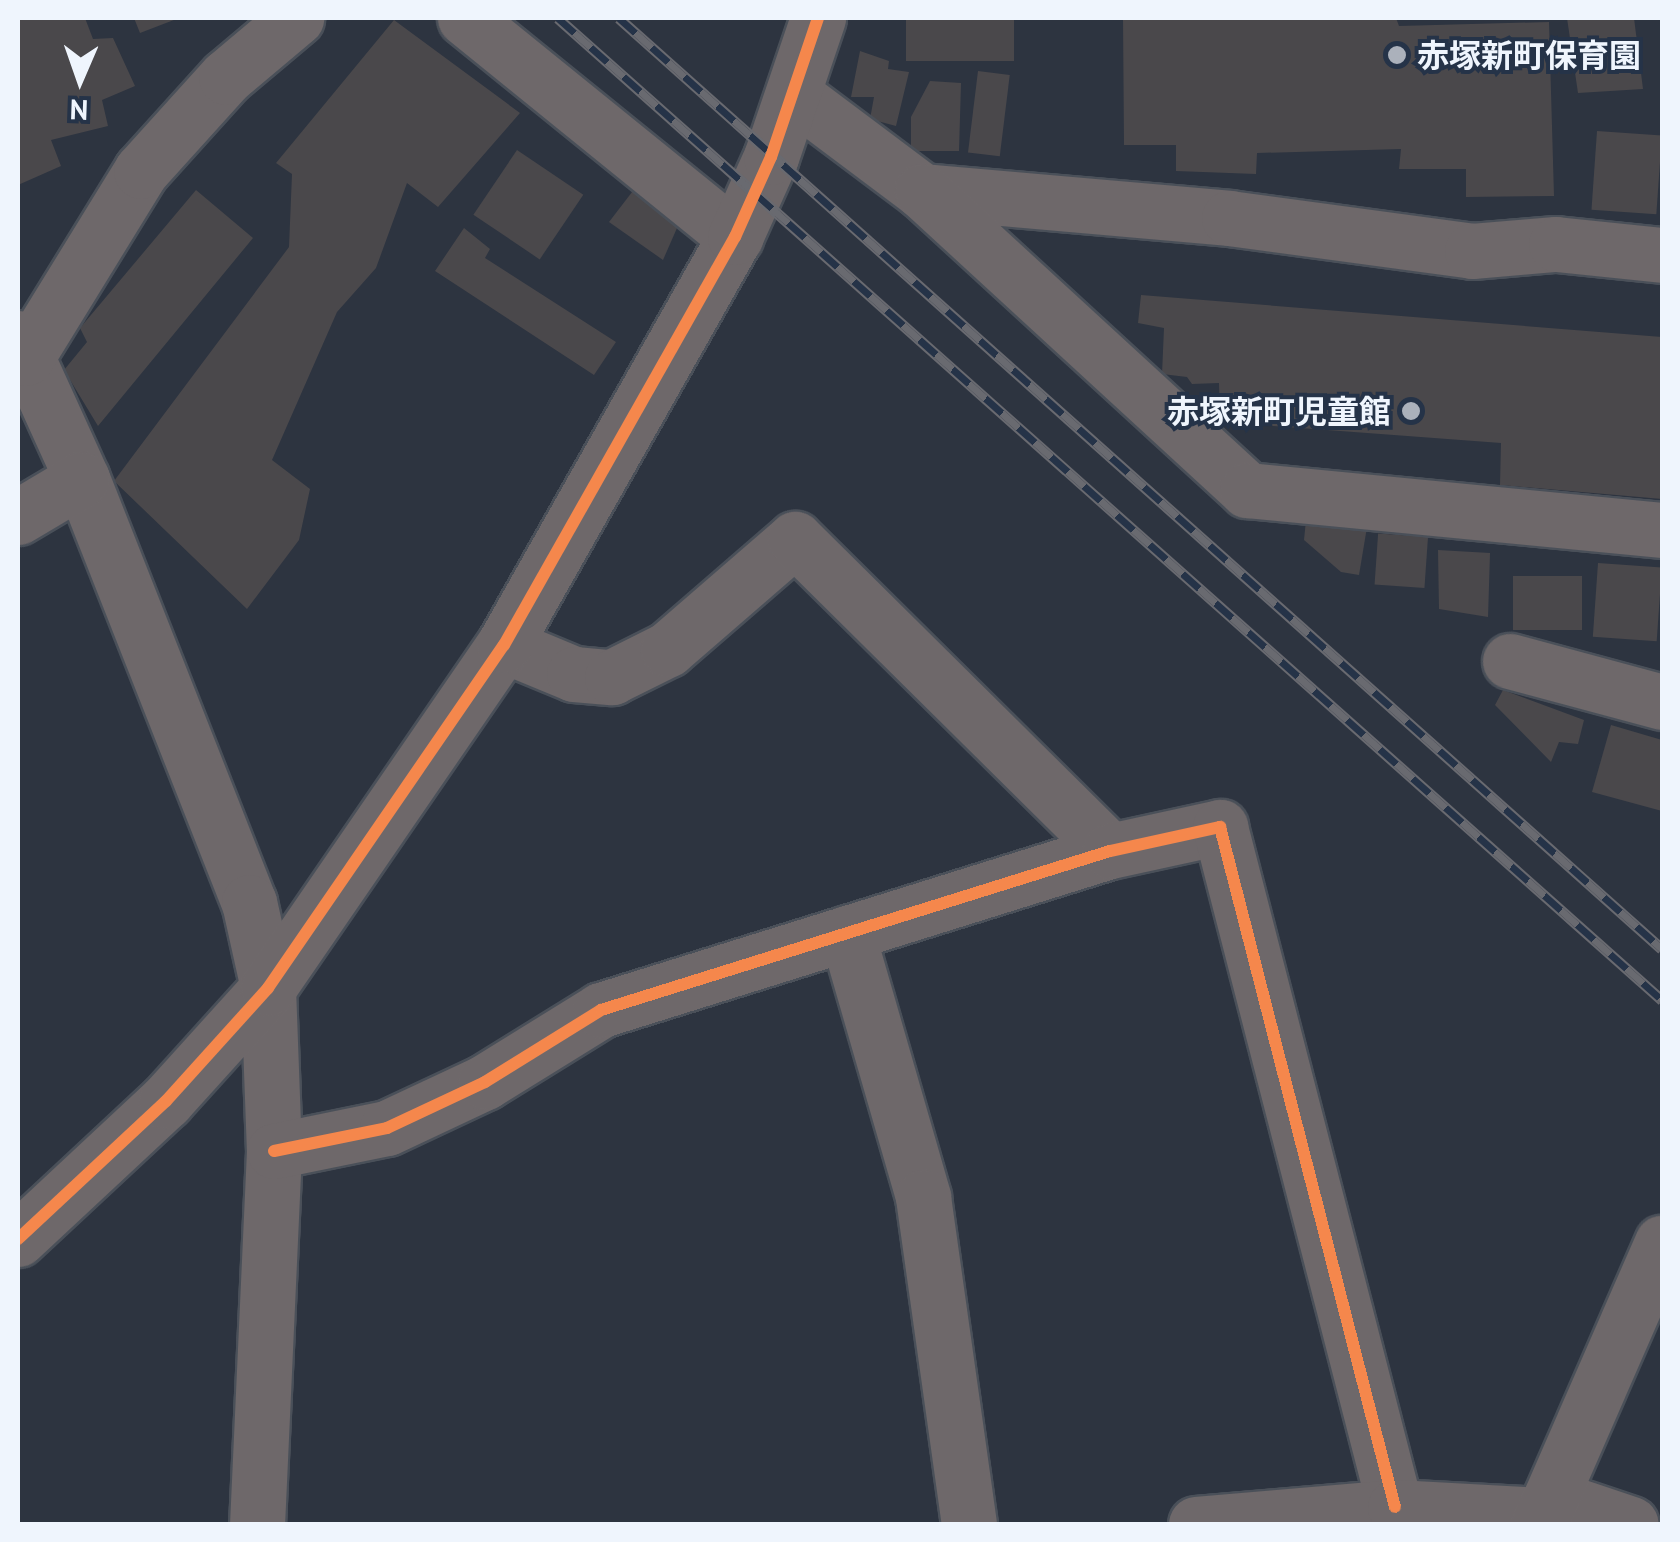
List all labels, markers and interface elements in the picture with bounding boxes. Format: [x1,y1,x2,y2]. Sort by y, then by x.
north arrow [30,30,130,130]
place label: 赤塚新町保育園 [1417,36,1641,74]
marker: 赤塚新町保育園 [1386,44,1408,66]
text: N [69,92,89,129]
place label: 赤塚新町児童館 [1167,392,1391,430]
marker: 赤塚新町児童館 [1400,400,1422,422]

